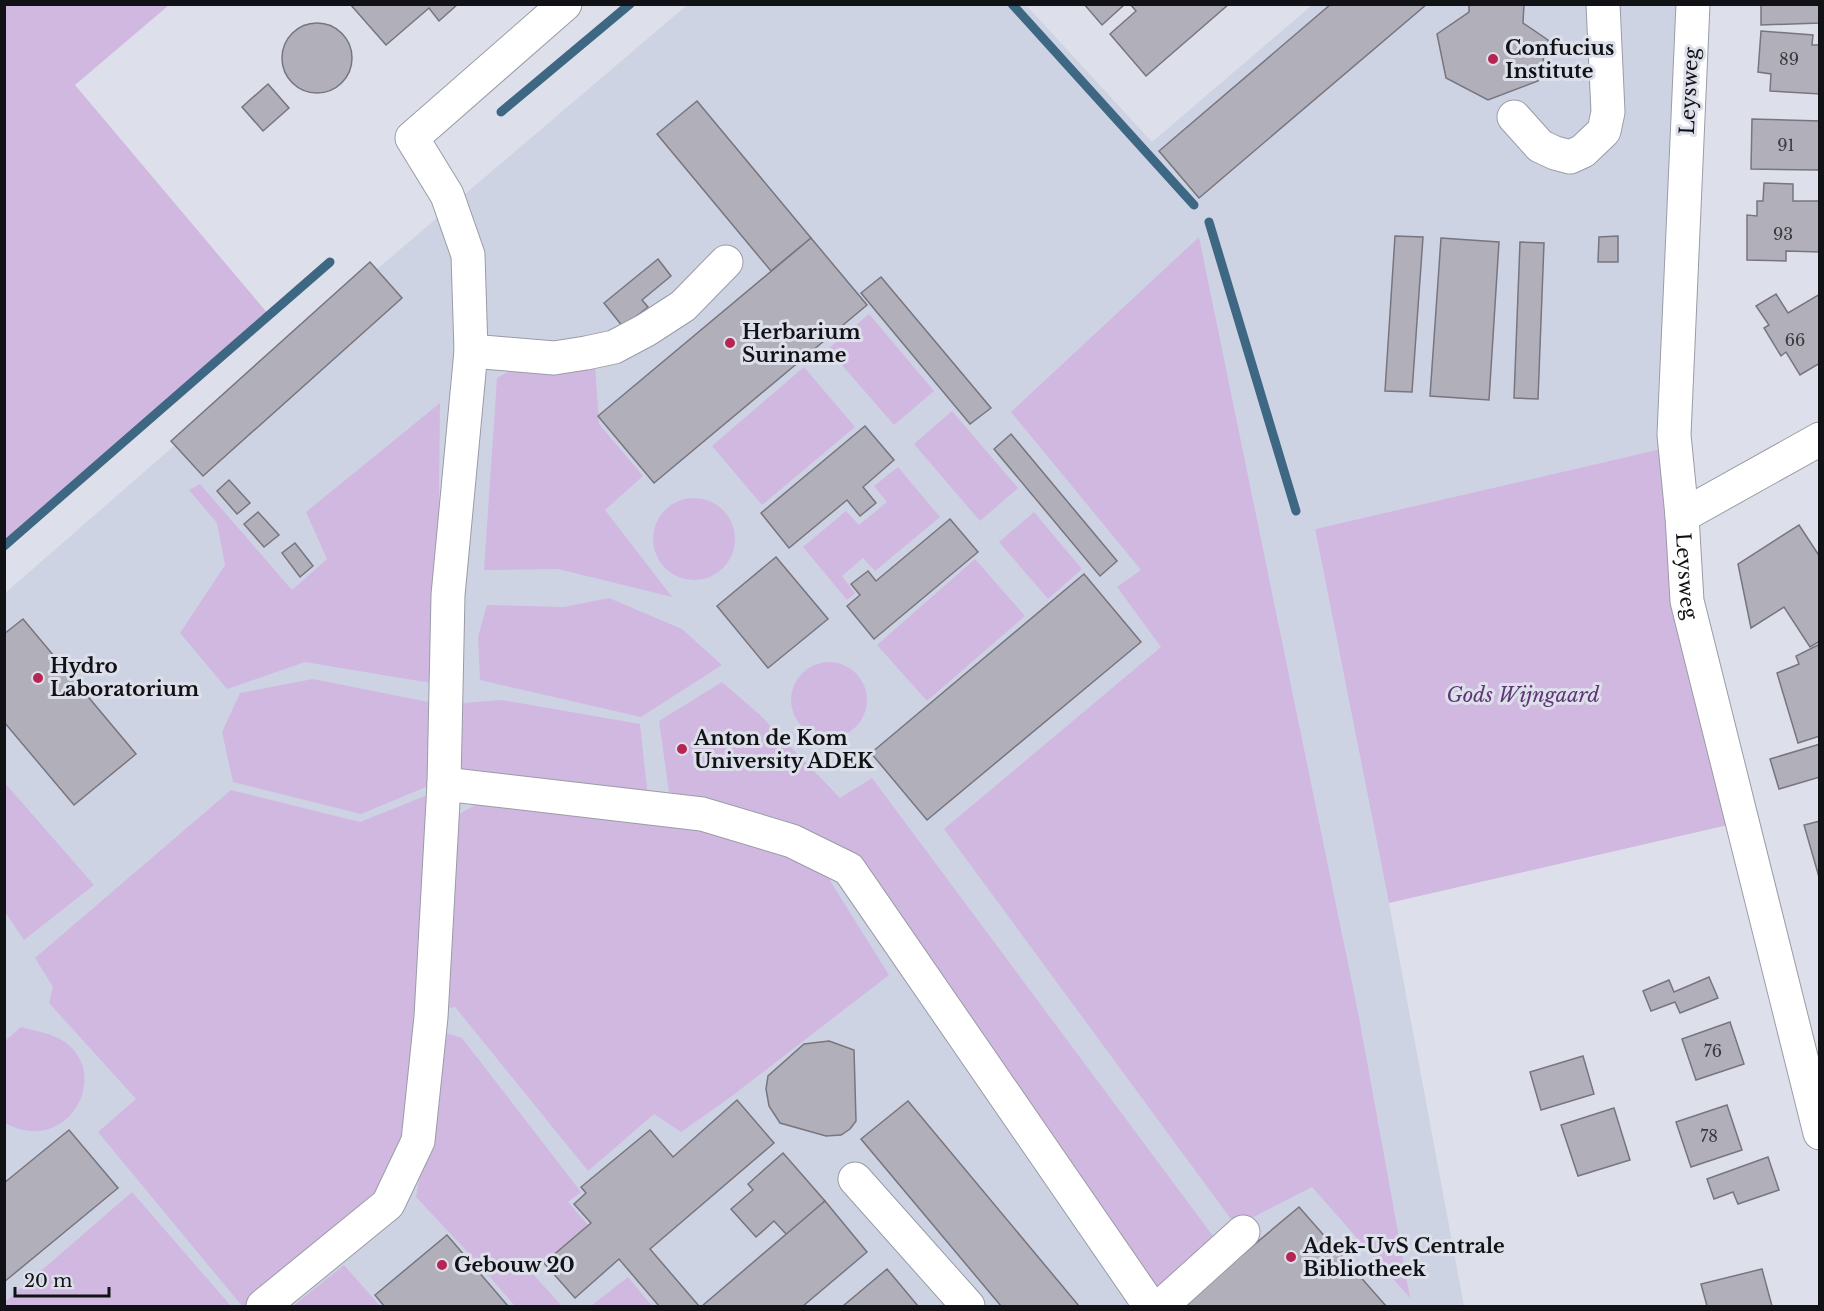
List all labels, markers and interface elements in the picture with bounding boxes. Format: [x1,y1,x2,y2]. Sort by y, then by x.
place label: Confucius Institute [1505,36,1614,83]
street label: Leysweg [1675,46,1703,135]
house number: 89 [1779,49,1799,69]
marker: Confucius Institute [1486,52,1500,66]
house number: 91 [1777,135,1795,155]
house number: 93 [1773,224,1793,244]
place label: Herbarium Suriname [742,320,861,367]
house number: 66 [1785,330,1805,350]
marker: Herbarium Suriname [723,336,737,350]
street label: Leysweg [1671,532,1703,623]
place label: Hydro Laboratorium [50,654,199,701]
marker: Hydro Laboratorium [31,671,45,685]
park label: Gods Wijngaard [1447,683,1599,707]
place label: Anton de Kom University ADEK [693,726,874,773]
marker: Anton de Kom University ADEK [675,742,689,756]
house number: 76 [1704,1041,1722,1061]
house number: 78 [1700,1126,1718,1146]
place label: Adek-UvS Centrale Bibliotheek [1302,1234,1505,1281]
marker: Adek-UvS Centrale Bibliotheek [1284,1250,1298,1264]
place label: Gebouw 20 [454,1253,575,1277]
marker: Gebouw 20 [435,1258,449,1272]
scale bar [15,1260,110,1298]
text: 20 m [24,1270,72,1292]

